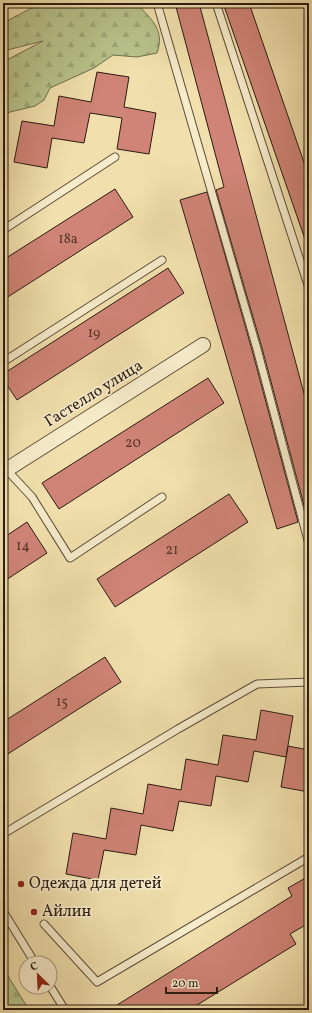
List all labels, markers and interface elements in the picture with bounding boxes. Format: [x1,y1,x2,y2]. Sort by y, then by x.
house number: 18а [58,230,78,249]
house number: 19 [88,324,100,343]
street label: Гастелло улица [41,355,147,433]
house number: 20 [125,434,141,453]
house number: 14 [16,537,30,556]
house number: 21 [166,541,178,560]
house number: 15 [56,693,68,712]
place label: Одежда для детей [29,873,162,895]
marker: Одежда для детей [16,879,26,889]
place label: Айлин [42,901,91,923]
marker: Айлин [29,907,39,917]
north arrow [18,955,58,995]
text: С [28,959,41,976]
scale bar [166,969,217,995]
text: 20 m [172,976,199,992]

